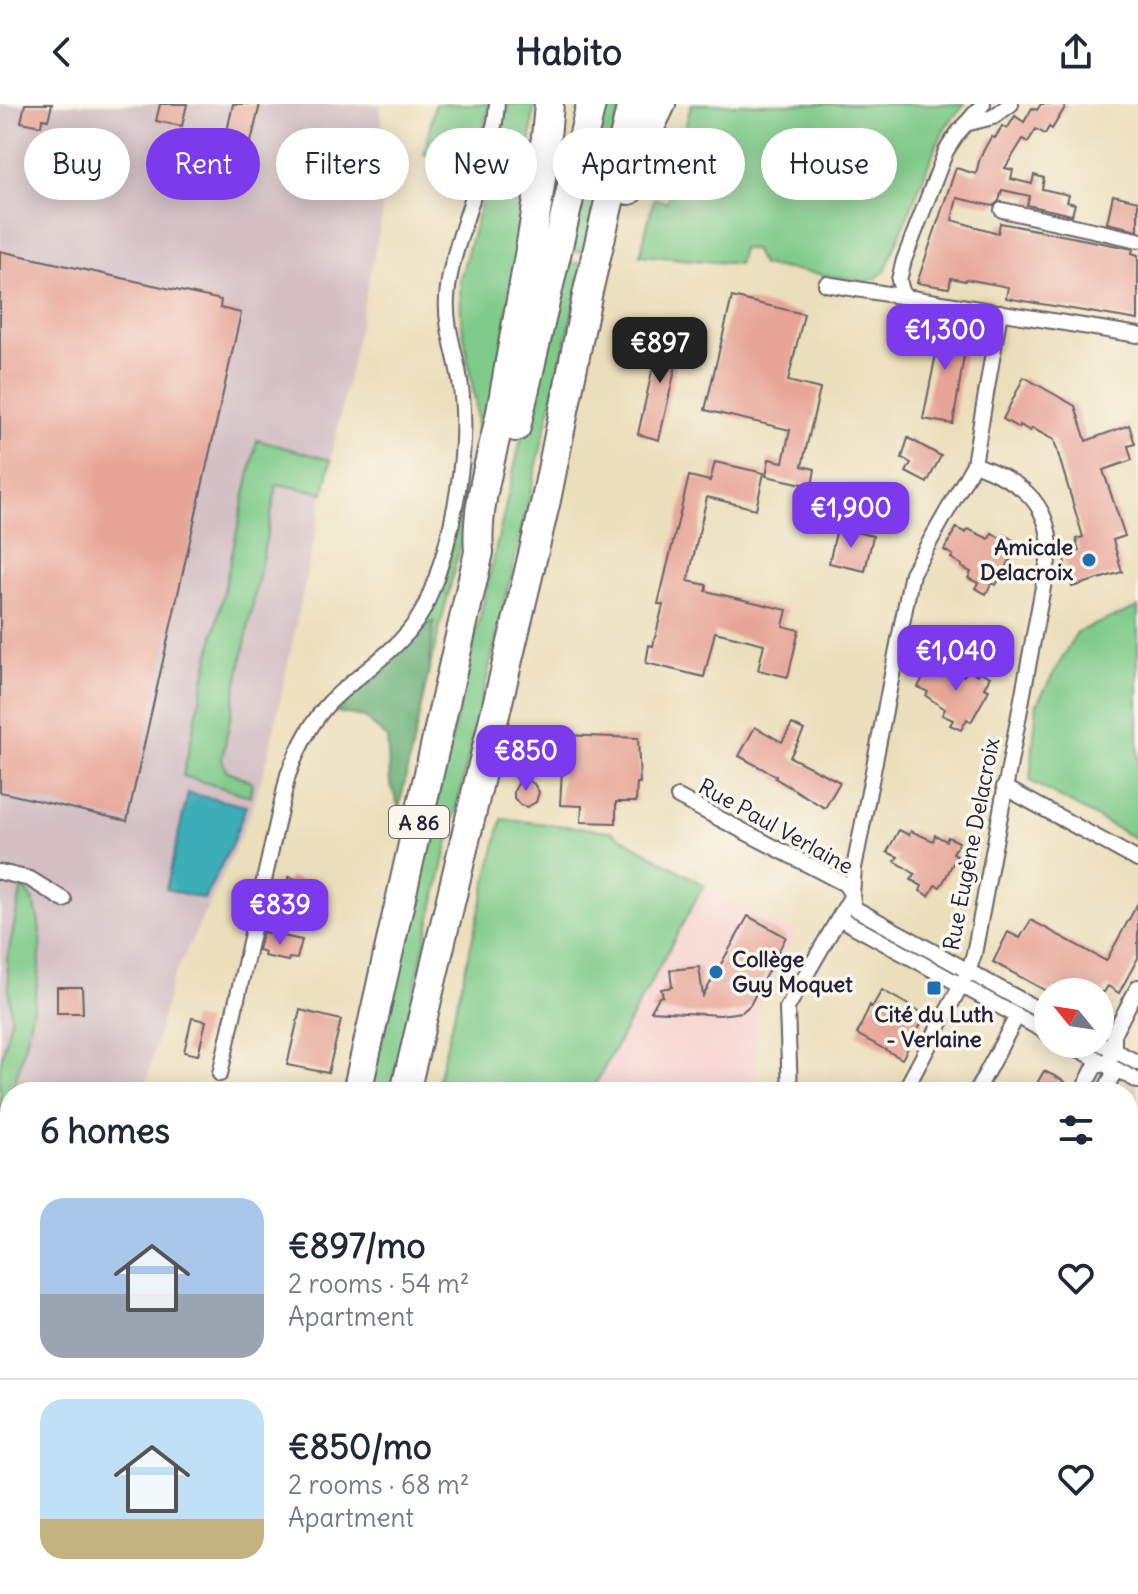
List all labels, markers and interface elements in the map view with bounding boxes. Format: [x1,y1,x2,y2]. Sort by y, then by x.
icon: back [40,30,84,74]
text: Habito [516,30,622,75]
icon: share [1054,30,1098,74]
chip: Buy [24,128,130,200]
chip: Rent [146,128,260,200]
chip: Filters [276,128,409,200]
chip: New [425,128,537,200]
chip: Apartment [553,128,745,200]
chip: House [761,128,897,200]
pin: €1,300 [880,304,1010,372]
text: €1,300 [904,313,986,346]
pin: €897 [613,317,707,385]
text: €897 [630,326,690,359]
pin: €1,900 [786,482,916,550]
text: €1,900 [810,491,892,524]
place label: Amicale Delacroix [980,533,1073,586]
marker: Amicale Delacroix [1080,551,1098,569]
pin: €1,040 [891,625,1021,693]
text: €1,040 [915,634,997,667]
pin: €850 [479,725,573,793]
text: €850 [494,734,558,767]
street label: Rue Eugène Delacroix [937,735,1005,953]
street label: Rue Paul Verlaine [694,772,858,880]
road number: A 86 [389,806,449,838]
pin: €839 [233,879,327,947]
text: €839 [249,888,311,921]
place label: Collège Guy Moquet [732,945,853,998]
marker: Collège Guy Moquet [707,963,725,981]
north arrow [1034,978,1114,1058]
map controls [1034,978,1114,1058]
marker: Cité du Luth - Verlaine [925,979,943,997]
place label: Cité du Luth - Verlaine [874,1000,994,1053]
icon: filters [1054,1108,1098,1152]
text: 6 homes [40,1109,170,1152]
text: €897/mo [288,1224,426,1267]
icon: home [104,1230,200,1326]
icon: heart [1054,1256,1098,1300]
text: 2 rooms · 54 m² [288,1267,470,1300]
text: Apartment [288,1300,414,1333]
text: €850/mo [288,1425,432,1468]
icon: home [104,1431,200,1527]
icon: heart [1054,1457,1098,1501]
text: 2 rooms · 68 m² [288,1468,470,1501]
text: Apartment [288,1501,414,1534]

